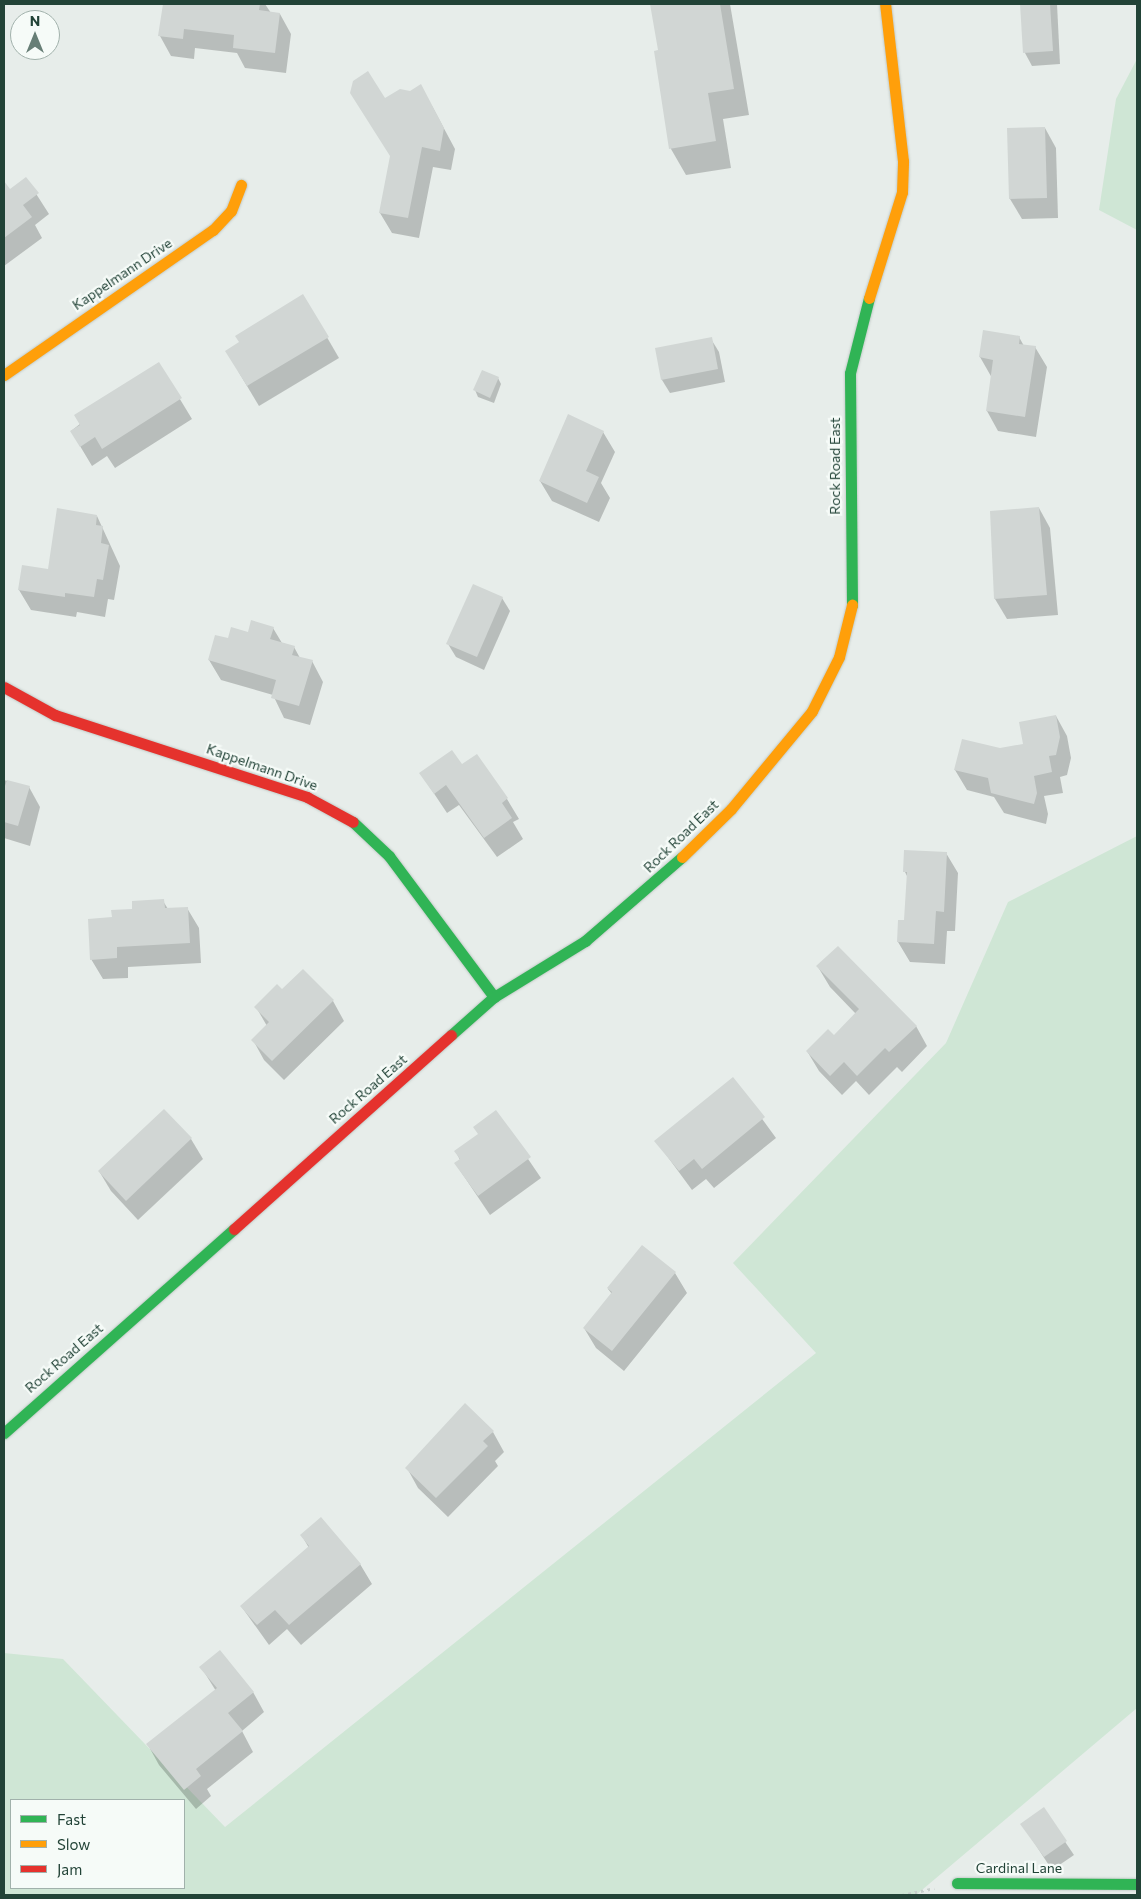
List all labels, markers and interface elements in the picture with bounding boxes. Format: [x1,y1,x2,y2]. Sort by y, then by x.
north arrow [10,10,60,60]
text: N [30,12,40,29]
street label: Kappelmann Drive [69,235,175,313]
street label: Rock Road East [827,417,843,515]
street label: Kappelmann Drive [204,740,320,794]
street label: Rock Road East [640,796,722,876]
street label: Rock Road East [326,1051,410,1127]
street label: Rock Road East [22,1320,106,1396]
legend [10,1799,185,1889]
text: Fast [57,1810,86,1828]
text: Slow [57,1835,90,1853]
text: Jam [57,1860,82,1878]
street label: Cardinal Lane [976,1860,1062,1876]

